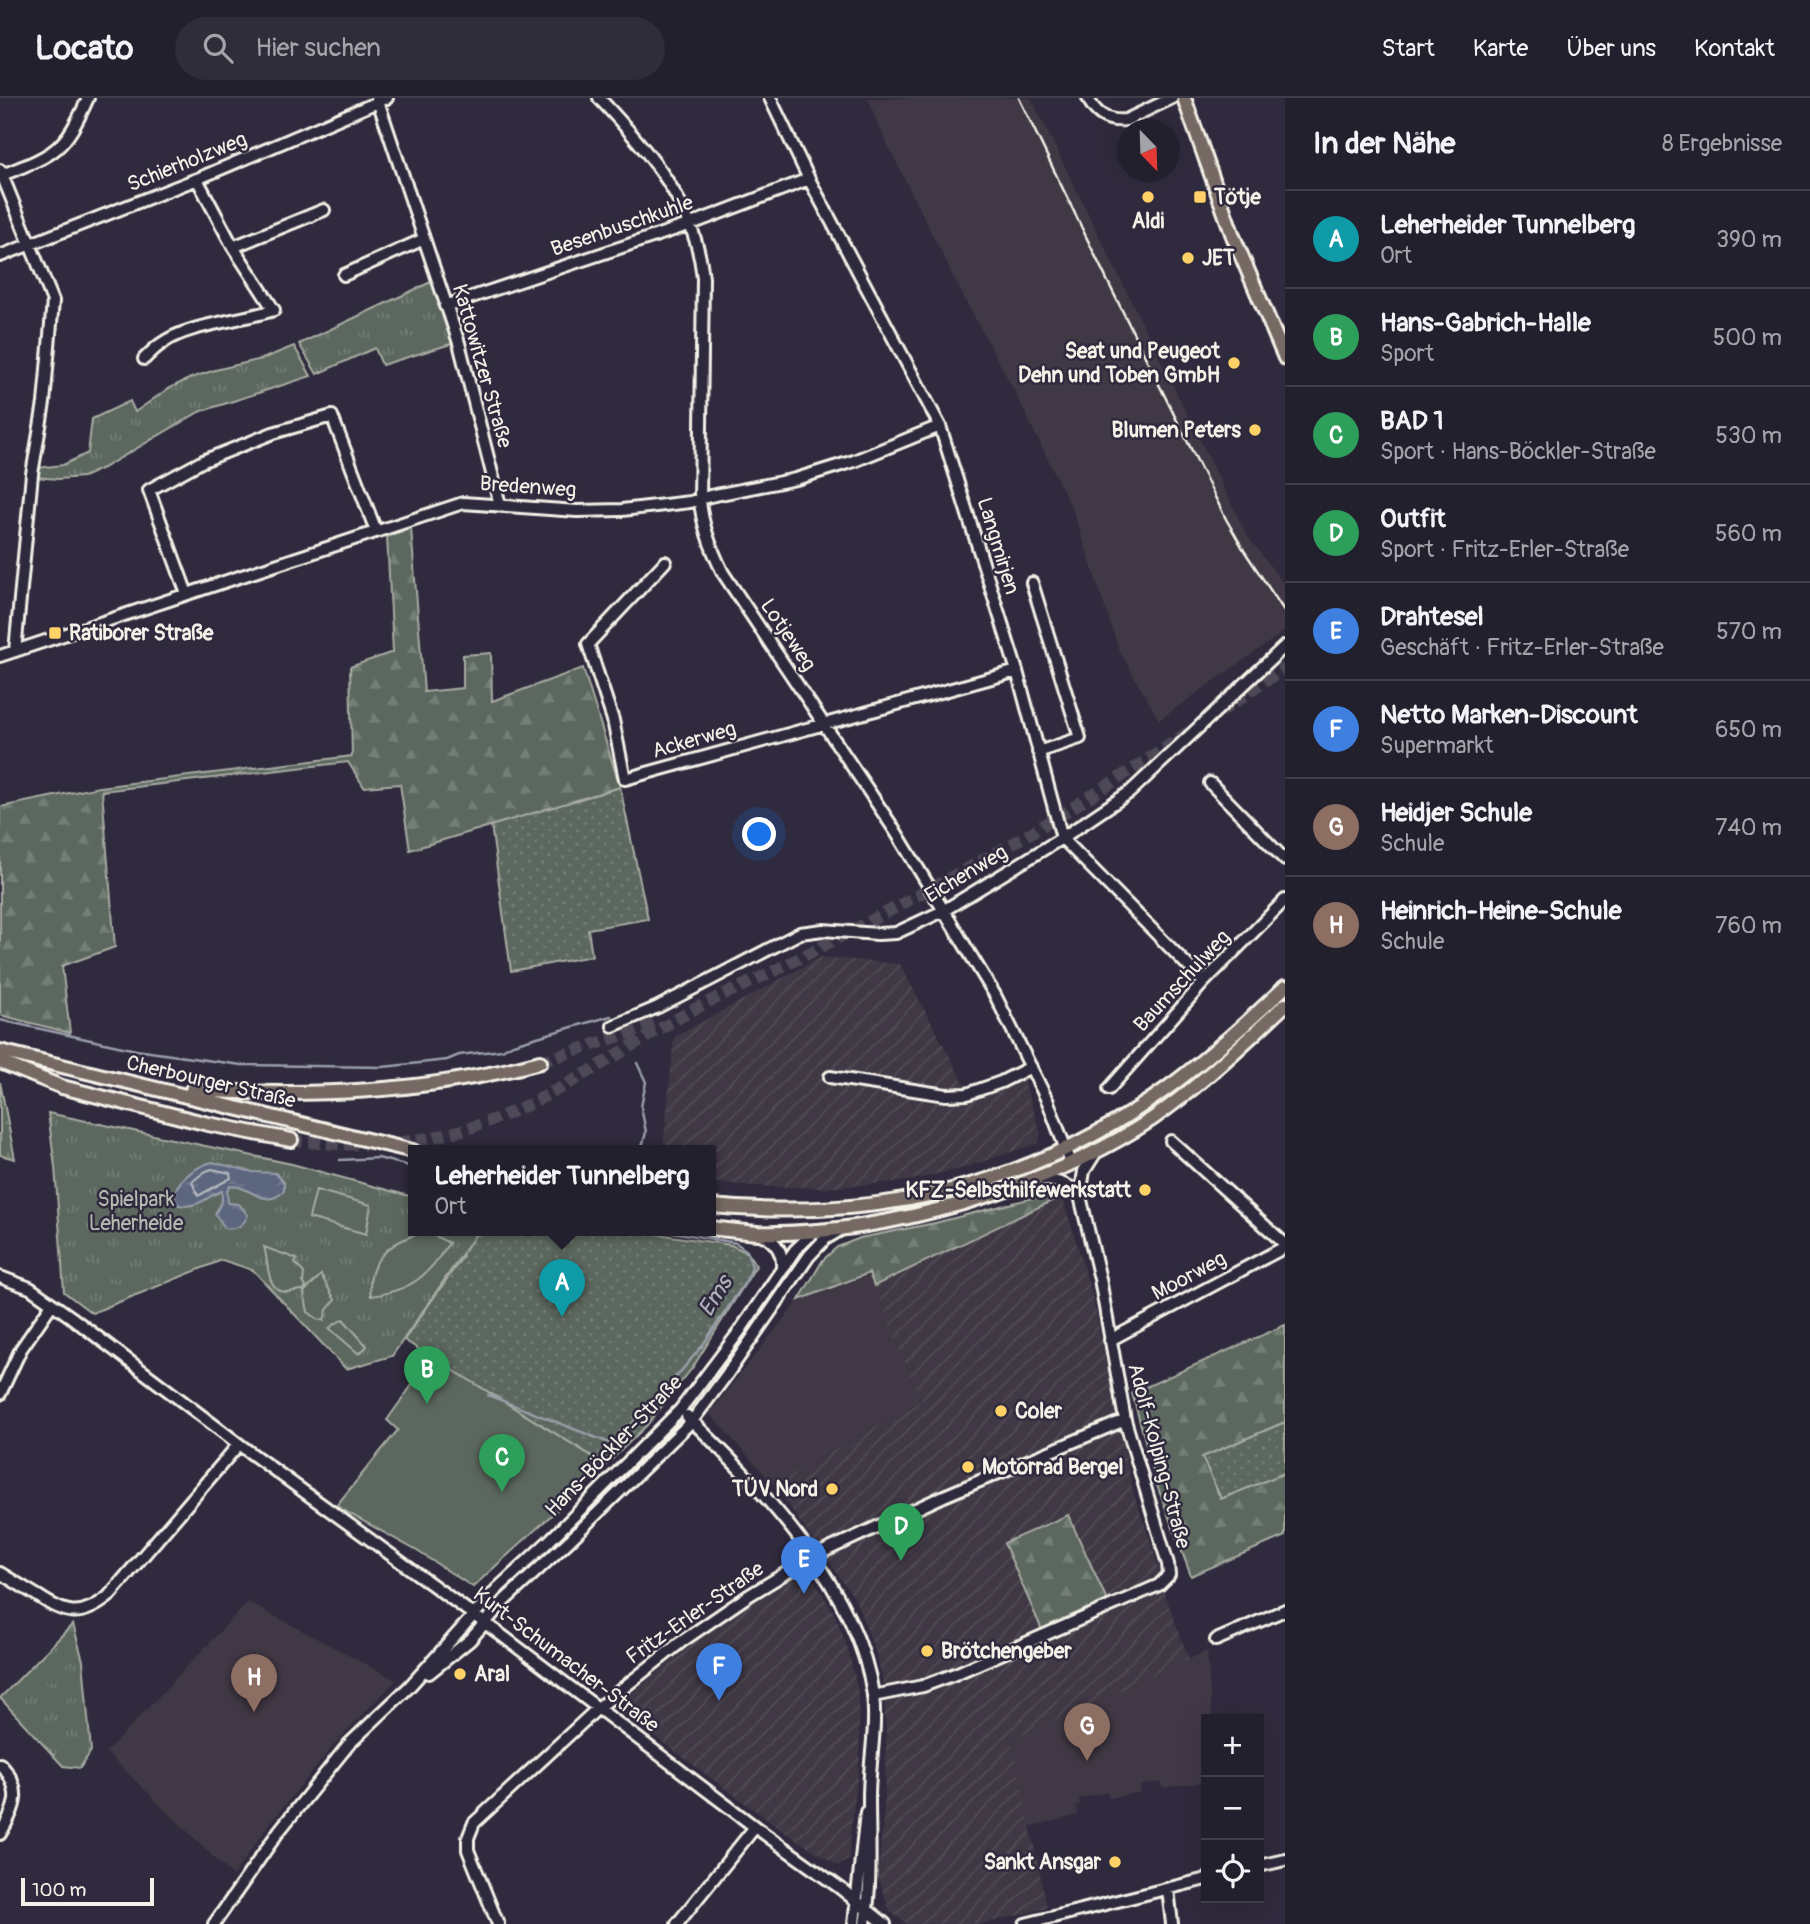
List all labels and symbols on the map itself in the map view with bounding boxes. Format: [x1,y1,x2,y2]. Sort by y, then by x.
north arrow [1117,119,1180,182]
street label: Schierholzweg [123,126,251,198]
place label: Tötje [1213,184,1261,211]
street label: Besenbuschkuhle [547,189,697,263]
marker: Aldi [1140,189,1156,205]
marker: Tötje [1192,189,1208,205]
place label: Aldi [1132,208,1165,235]
place label: JET [1202,245,1235,272]
marker: JET [1180,250,1196,266]
street label: Kattowitzer Straße [446,281,518,452]
place label: Seat und Peugeot Dehn und Toben GmbH [1018,338,1221,389]
marker: Seat und Peugeot Dehn und Toben GmbH [1226,355,1242,371]
place label: Blumen Peters [1112,417,1242,444]
marker: Blumen Peters [1247,422,1263,438]
street label: Bredenweg [479,470,577,504]
street label: Langmirjen [970,494,1026,598]
street label: Lotjeweg [754,594,822,676]
place label: Ratiborer Straße [69,620,214,647]
marker: Ratiborer Straße [47,625,63,641]
street label: Ackerweg [649,715,739,765]
your location [742,817,776,851]
street label: Eichenweg [920,839,1012,909]
street label: Baumschulweg [1128,924,1236,1038]
street label: Cherbourger Straße [124,1049,299,1115]
place label: KFZ-Selbsthilfewerkstatt [906,1177,1132,1204]
marker: KFZ-Selbsthilfewerkstatt [1137,1182,1153,1198]
park label: Spielpark Leherheide [89,1186,184,1237]
street label: Moorweg [1147,1245,1231,1307]
pin: A [539,1259,585,1317]
water label: Ems [691,1268,740,1322]
pin: B [404,1346,450,1404]
street label: Adolf-Kolping-Straße [1121,1360,1197,1552]
street label: Hans-Böckler-Straße [539,1369,689,1522]
place label: Coler [1015,1398,1063,1425]
marker: Coler [993,1403,1009,1419]
pin: C [479,1434,525,1492]
place label: Motorrad Bergel [982,1454,1123,1481]
marker: Motorrad Bergel [960,1459,976,1475]
place label: TÜV Nord [731,1476,818,1503]
marker: TÜV Nord [824,1481,840,1497]
pin: D [878,1503,924,1561]
pin: E [781,1536,827,1594]
street label: Fritz-Erler-Straße [621,1556,769,1670]
street label: Kurt-Schumacher-Straße [467,1581,665,1739]
place label: Brötchengeber [941,1638,1072,1665]
pin: F [696,1643,742,1701]
marker: Brötchengeber [919,1643,935,1659]
pin: H [231,1654,277,1712]
place label: Aral [474,1661,510,1688]
marker: Aral [452,1666,468,1682]
pin: G [1064,1703,1110,1761]
place label: Sankt Ansgar [984,1849,1101,1876]
marker: Sankt Ansgar [1107,1854,1123,1870]
scale bar [21,1875,154,1907]

